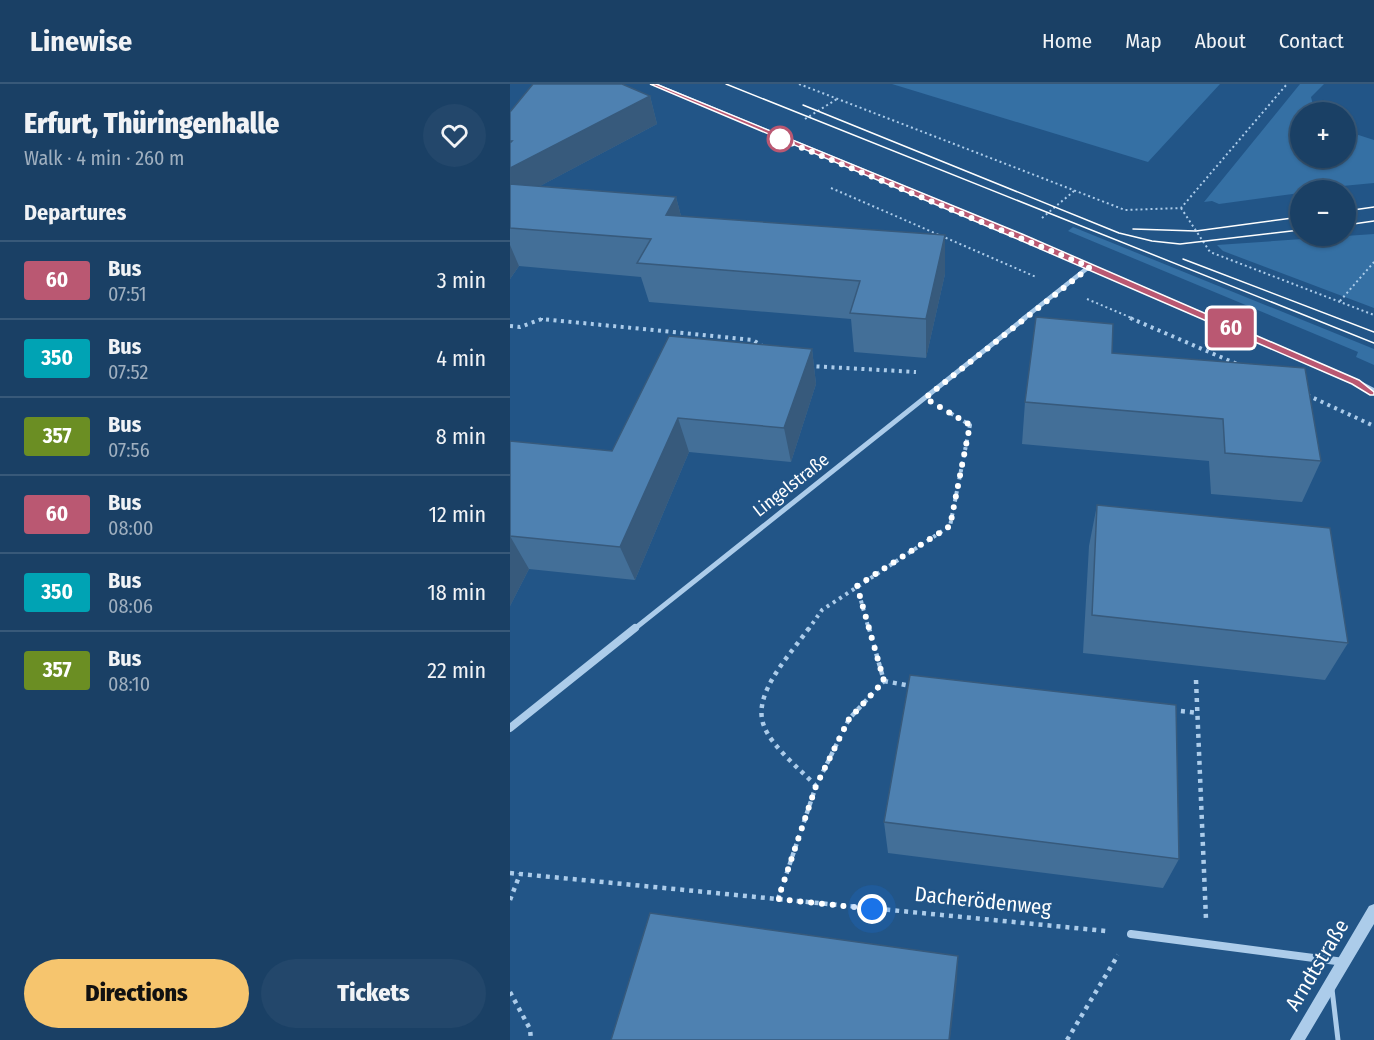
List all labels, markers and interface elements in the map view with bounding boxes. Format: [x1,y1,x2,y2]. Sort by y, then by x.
text: Linewise [30,25,132,58]
text: Home [1042,28,1092,54]
text: Map [1125,28,1162,54]
text: About [1195,28,1246,54]
text: Contact [1279,28,1344,54]
map controls [1290,102,1356,246]
button: + [1290,102,1356,168]
button: heart [423,104,486,167]
text: Erfurt, Thüringenhalle [24,107,279,140]
unlabelled marker [767,126,793,152]
text: Walk · 4 min · 260 m [24,146,184,170]
button: − [1290,180,1356,246]
text: Departures [24,199,126,226]
text: Bus [108,255,141,282]
text: 60 [46,267,68,293]
text: 3 min [437,267,486,294]
text: 07:51 [108,282,146,306]
line badge: 60 [1204,308,1258,348]
text: 60 [1220,315,1242,341]
text: Bus [108,333,141,360]
text: 350 [41,345,73,371]
text: 4 min [436,345,486,372]
text: 07:52 [108,360,148,384]
text: Bus [108,411,141,438]
text: 357 [43,423,71,449]
text: 8 min [436,423,486,450]
text: 07:56 [108,438,150,462]
street label: Lingelstraße [749,448,833,522]
text: Bus [108,489,141,516]
text: 60 [46,501,68,527]
text: 12 min [428,501,486,528]
text: 08:00 [108,516,154,540]
text: Bus [108,567,141,594]
text: 350 [41,579,73,605]
text: 18 min [427,579,486,606]
text: 08:06 [108,594,153,618]
text: Bus [108,645,141,672]
text: 357 [43,657,71,683]
text: 22 min [427,657,486,684]
text: 08:10 [108,672,150,696]
street label: Dacherödenweg [913,881,1053,921]
your location [857,894,887,924]
street label: Arndtstraße [1280,915,1354,1015]
button: Directions [24,959,249,1028]
button: Tickets [261,959,486,1028]

